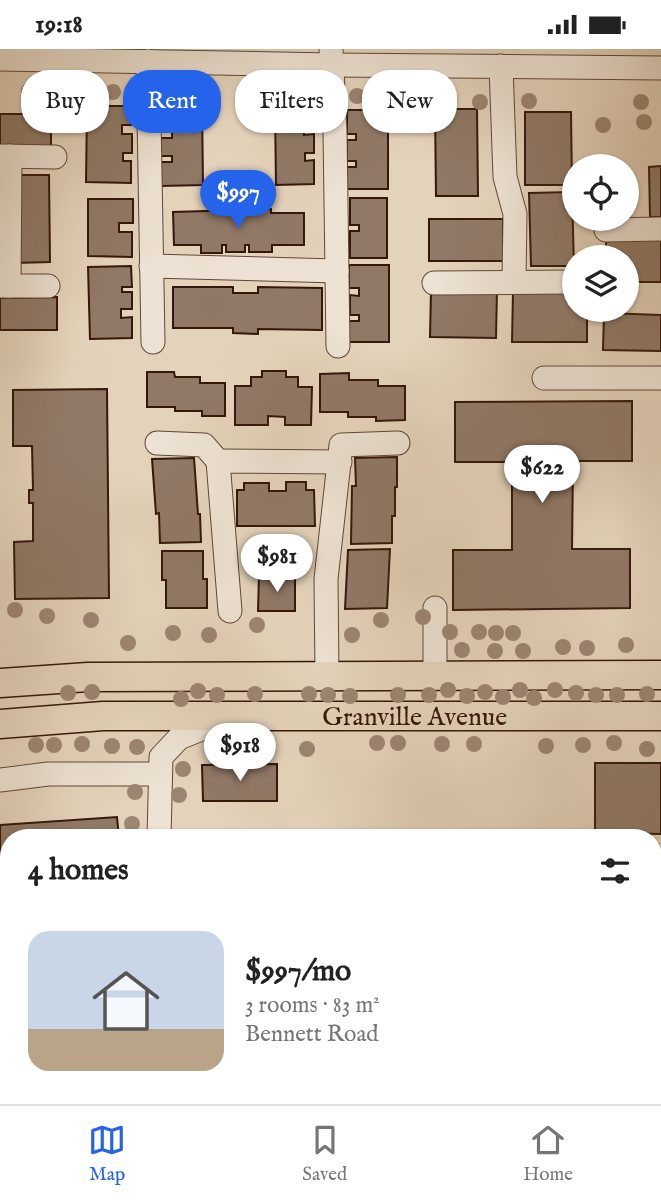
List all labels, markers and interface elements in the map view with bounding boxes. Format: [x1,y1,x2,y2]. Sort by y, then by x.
text: 19:18 [35,8,83,41]
chip: Buy [21,70,109,133]
chip: Rent [123,70,221,133]
chip: Filters [235,70,348,133]
chip: New [362,70,457,133]
map controls [562,154,639,322]
button: locate [562,154,639,231]
pin: $997 [197,171,279,230]
text: $997 [216,178,260,207]
button: layers [562,245,639,322]
pin: $622 [501,445,583,505]
text: $622 [520,453,564,482]
pin: $981 [236,535,318,594]
text: $981 [257,542,297,571]
street label: Granville Avenue [322,701,507,734]
pin: $918 [199,723,281,783]
text: $918 [220,731,260,760]
text: 4 homes [28,852,129,890]
icon: filters [596,852,634,890]
text: $997/mo [245,953,351,991]
icon: home [84,959,168,1043]
text: 3 rooms · 83 m² [245,991,380,1020]
text: Bennett Road [245,1020,379,1049]
tab: Map [88,1121,126,1187]
tab: Saved [302,1121,347,1187]
tab: Home [523,1121,573,1187]

